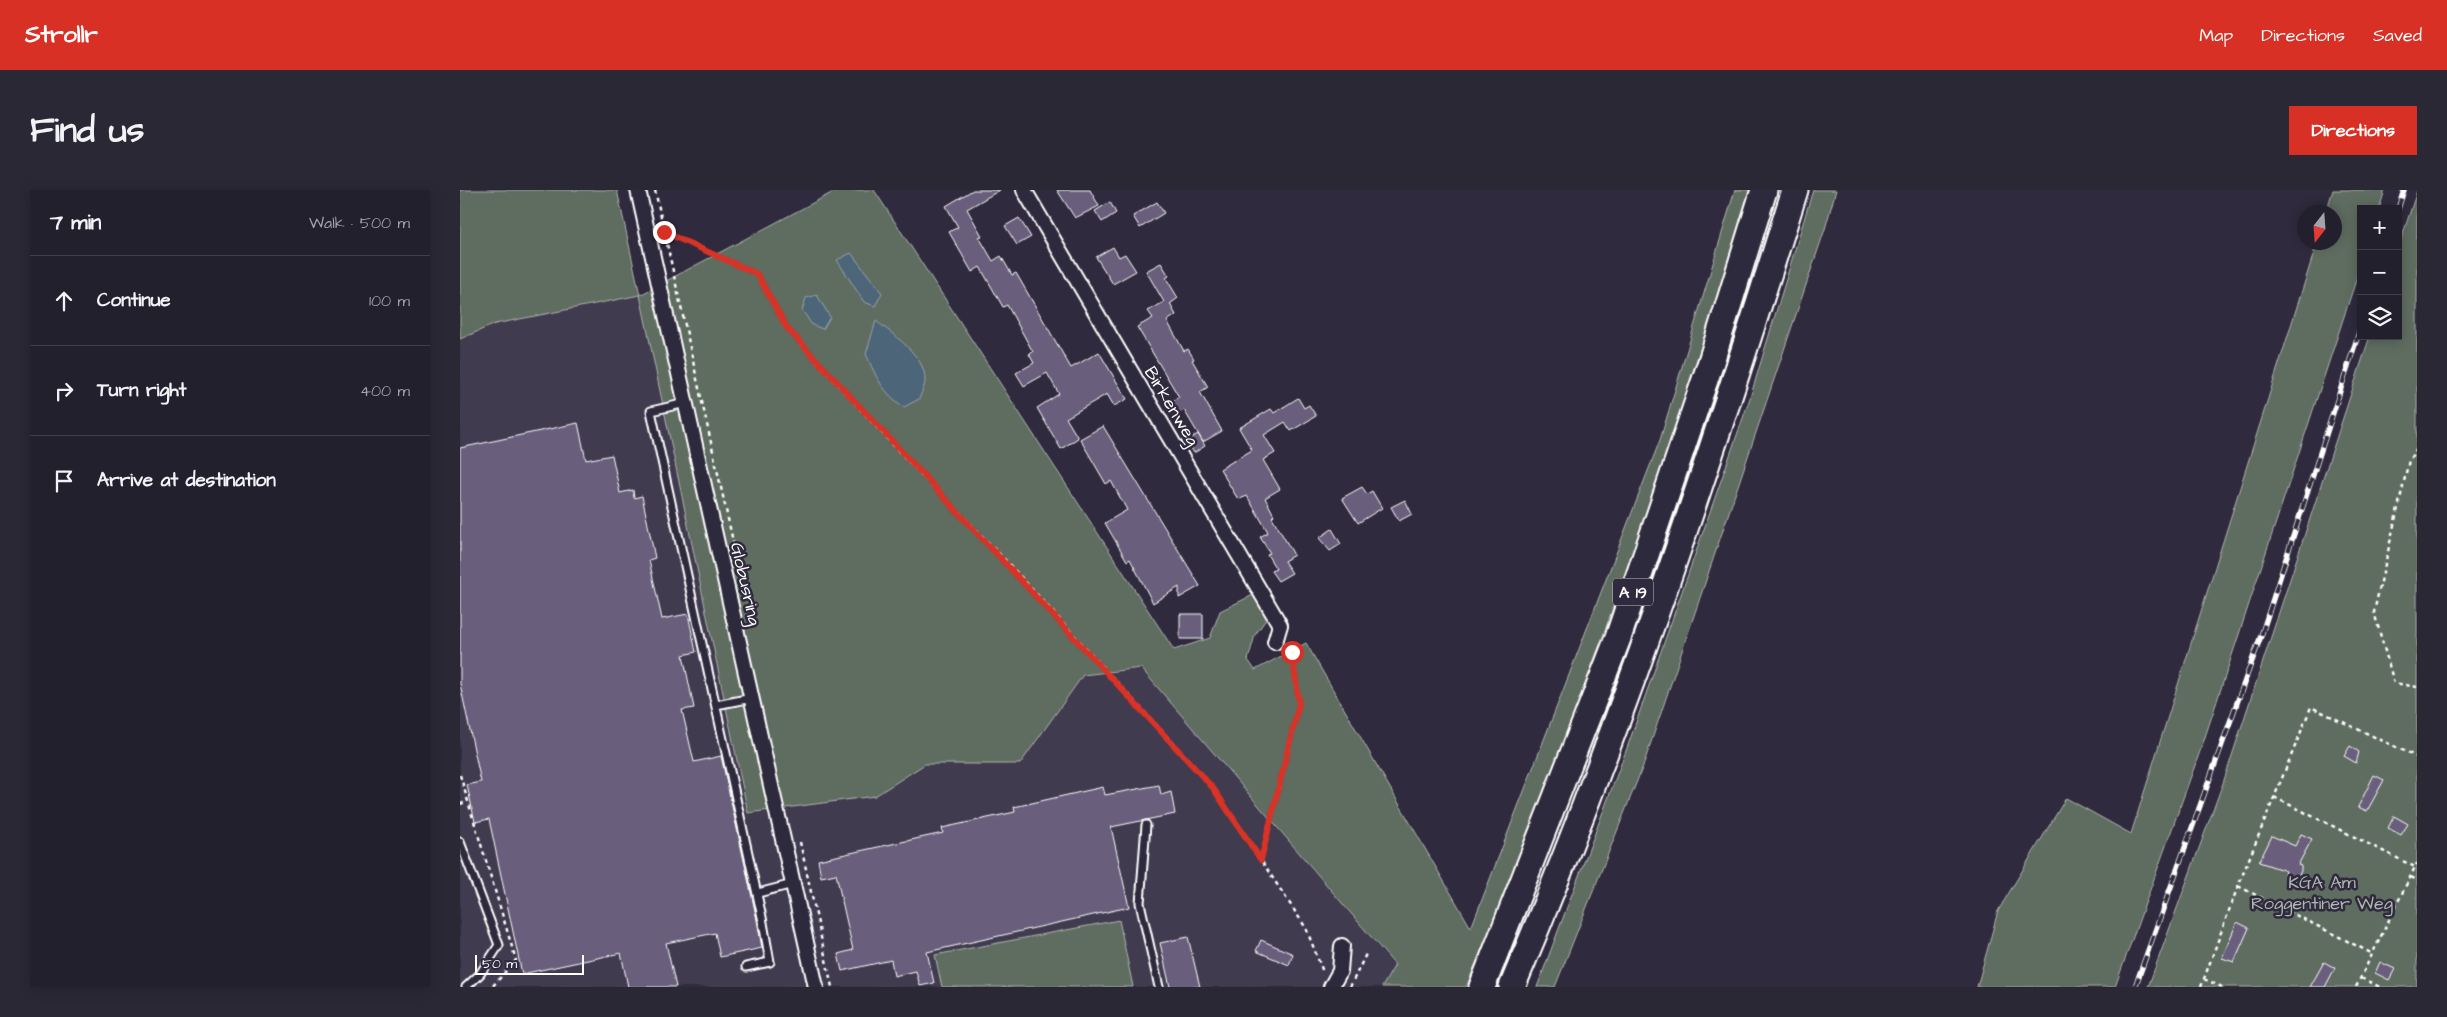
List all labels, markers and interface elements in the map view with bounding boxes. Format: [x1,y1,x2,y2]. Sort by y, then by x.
text: Strollr [25,18,98,52]
text: Map [2199,23,2233,48]
text: Directions [2261,23,2345,48]
text: Saved [2373,23,2422,48]
text: Find us [30,106,144,155]
button: Directions [2289,106,2417,155]
north arrow [2297,205,2342,250]
map controls [2357,205,2402,340]
button: + [2357,205,2402,250]
text: 7 min [50,208,101,237]
text: Walk · 500 m [309,212,410,234]
route end [653,221,676,244]
button: − [2357,250,2402,295]
icon: ahead [50,287,78,315]
text: Continue [97,287,171,314]
text: 100 m [369,290,410,312]
button: layers [2357,295,2402,340]
street label: Birkenweg [1137,362,1205,451]
icon: right [50,377,78,405]
text: Turn right [97,377,186,404]
text: 400 m [360,380,410,402]
icon: arrive [50,467,78,495]
text: Arrive at destination [97,467,276,494]
street label: Globusring [723,540,767,628]
road number: A 19 [1613,578,1653,606]
route start [1281,641,1304,664]
park label: KGA Am Roggentiner Weg [2251,870,2393,917]
scale bar [475,952,584,975]
text: 50 m [482,954,517,974]

